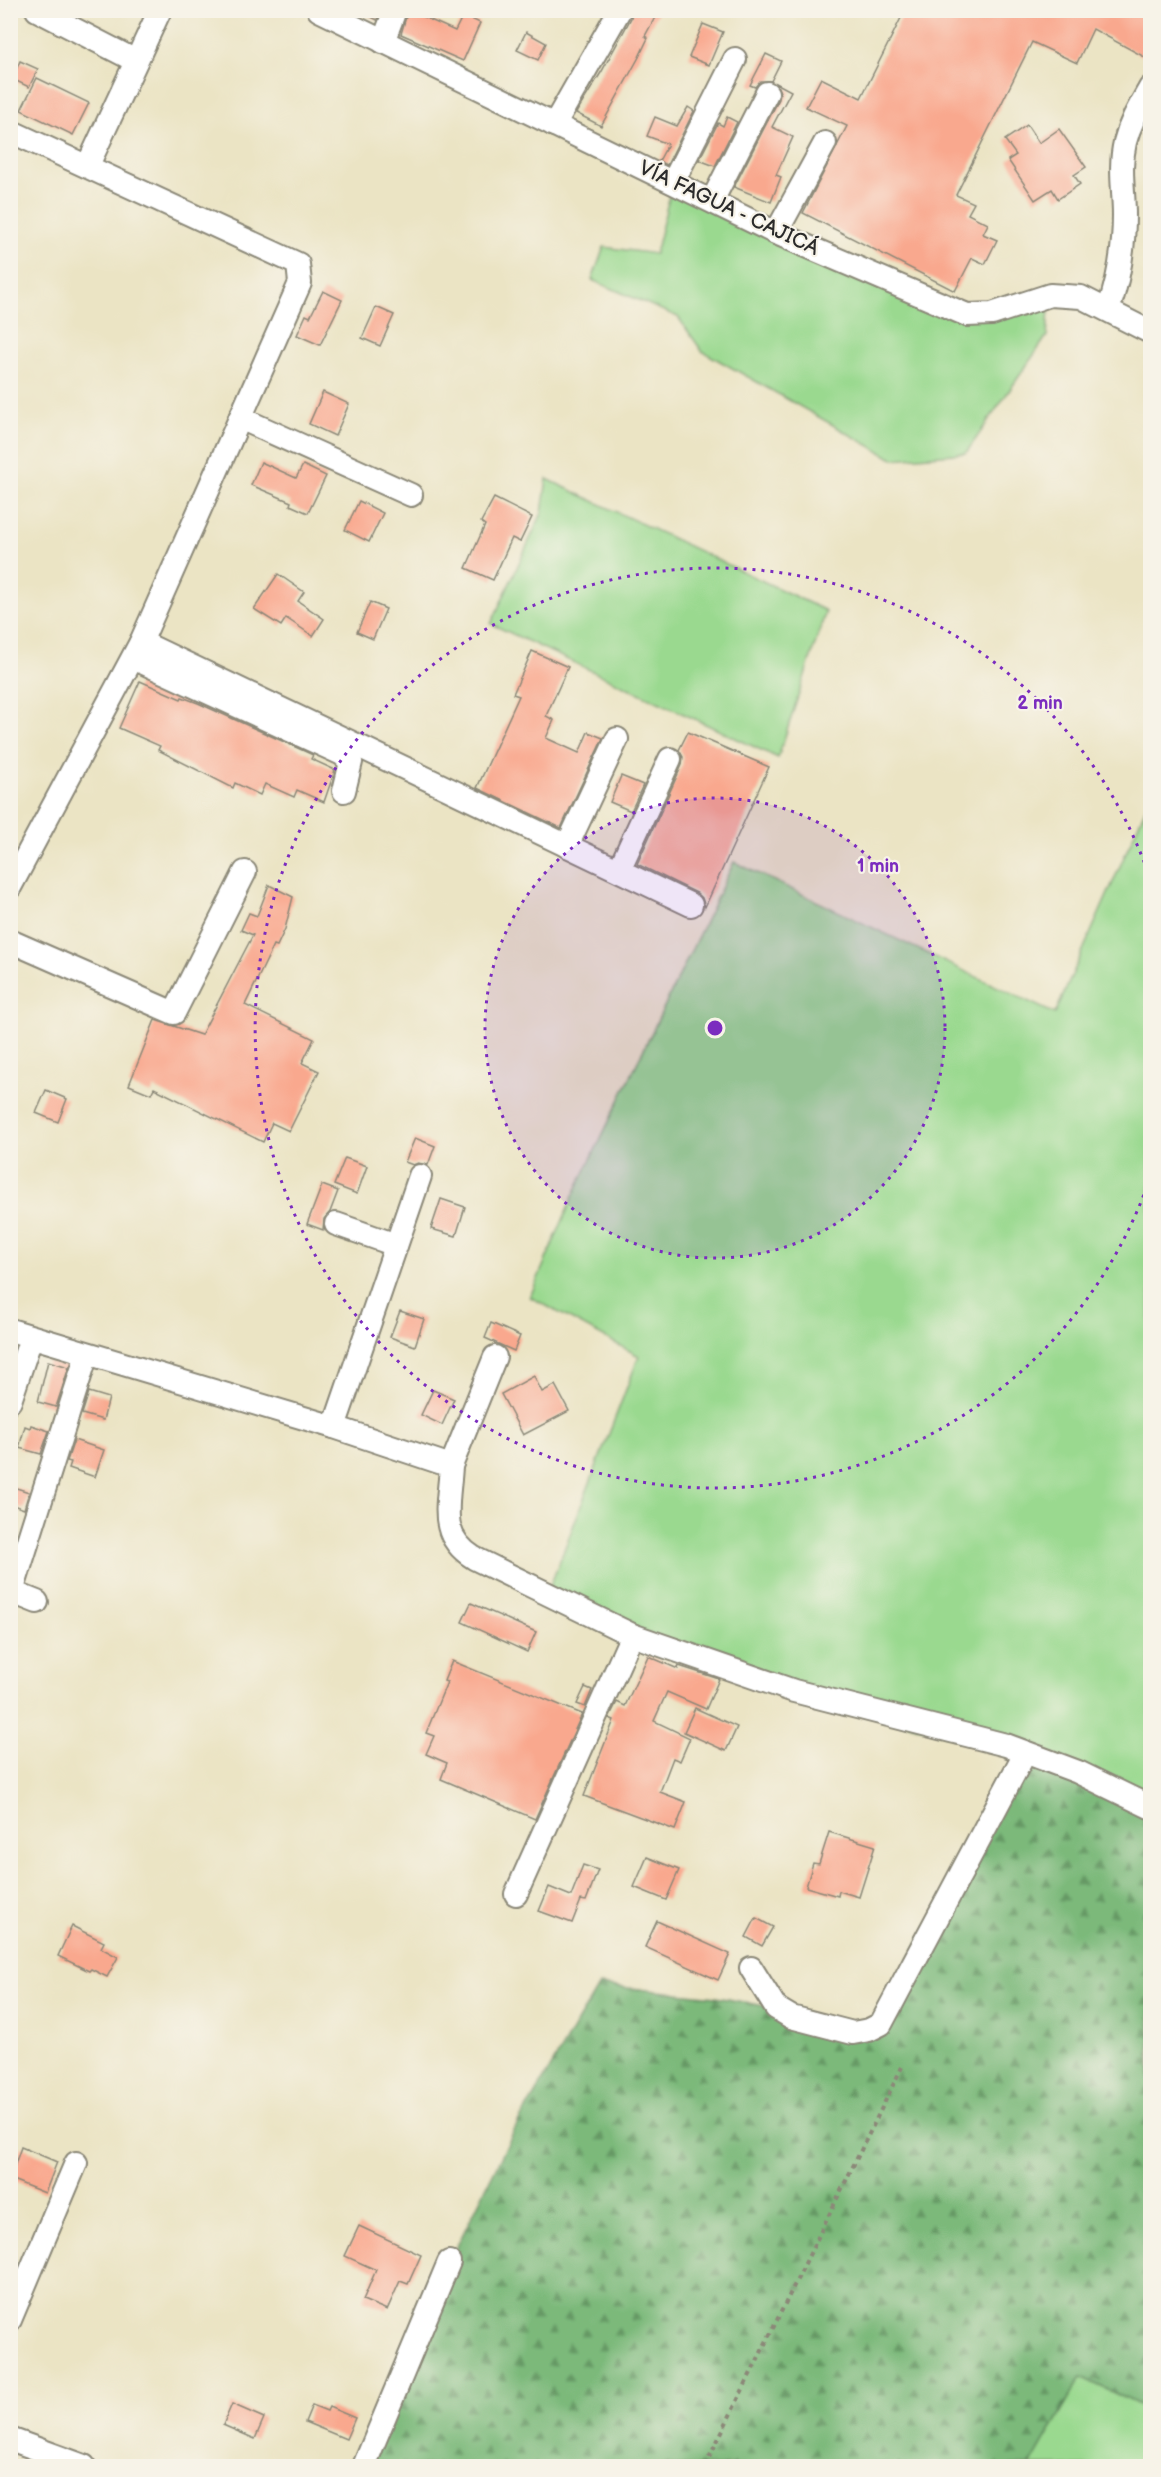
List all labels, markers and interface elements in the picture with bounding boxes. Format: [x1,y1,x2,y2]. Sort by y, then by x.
street label: VÍA FAGUA - CAJICÁ [635,155,823,261]
text: 2 min [1017,693,1063,714]
text: 1 min [857,856,899,877]
centre of rings [705,1018,725,1038]

